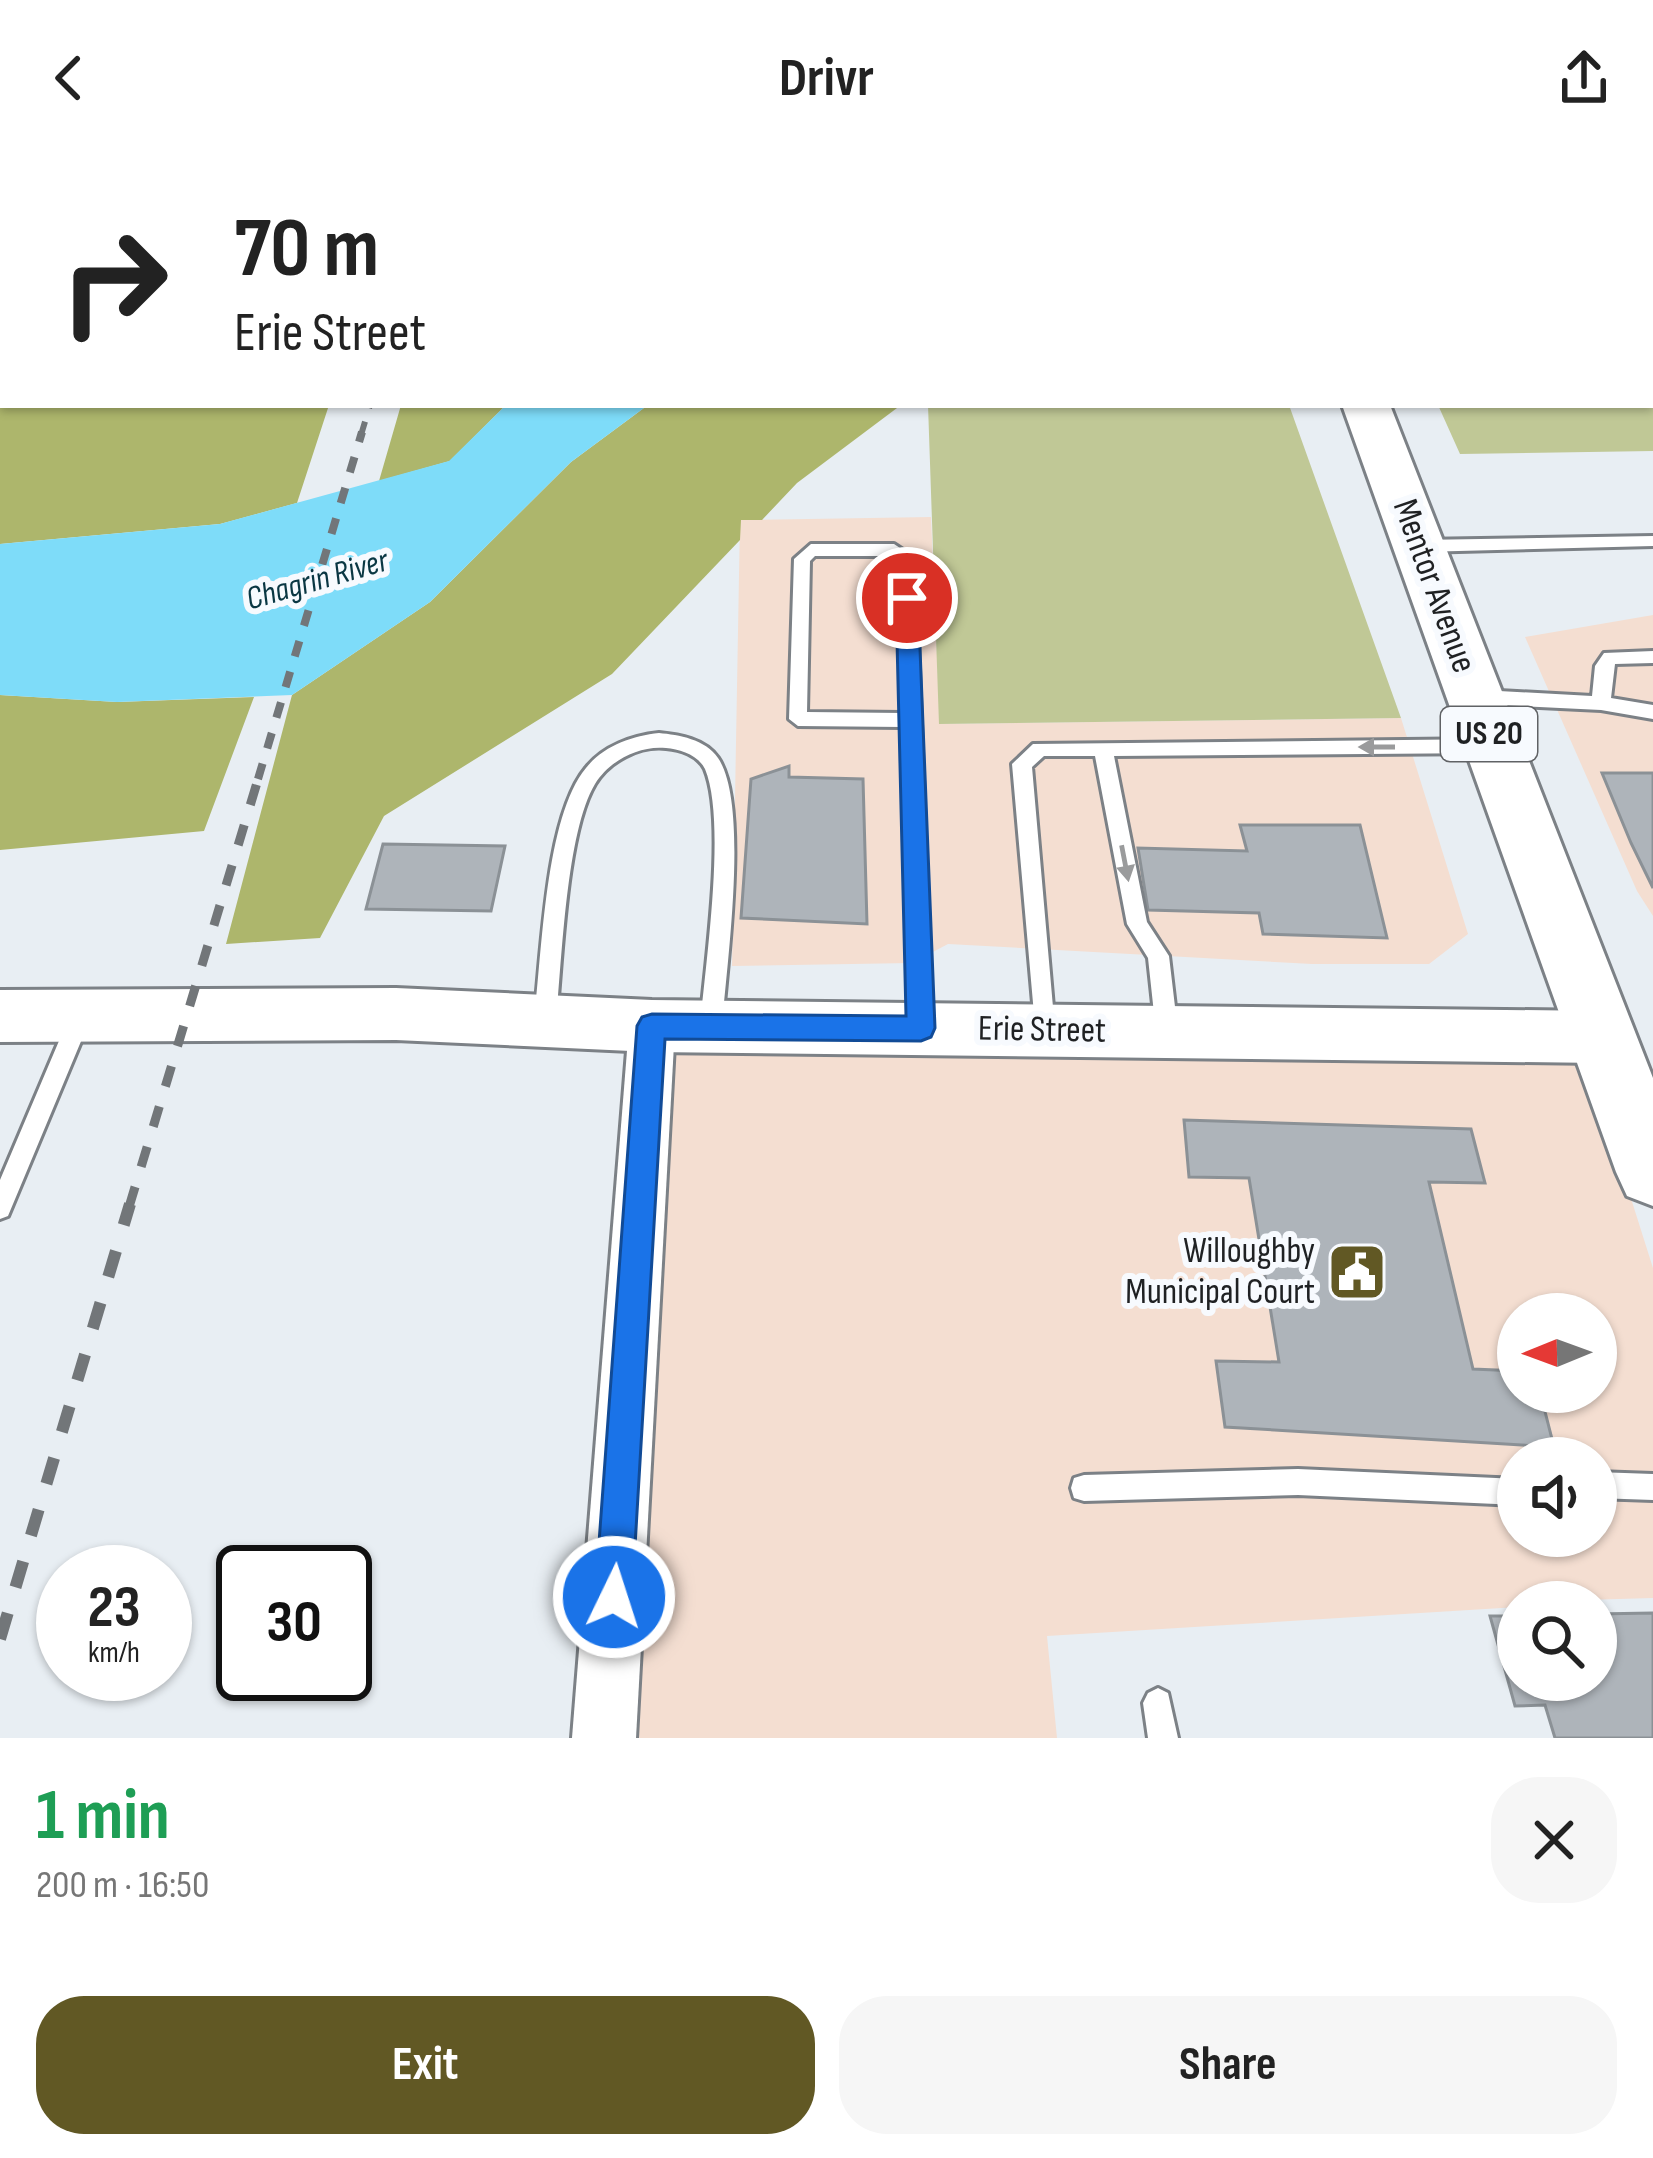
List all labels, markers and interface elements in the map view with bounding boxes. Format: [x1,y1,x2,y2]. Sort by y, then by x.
icon: back [36,45,102,111]
icon: share [1551,45,1617,111]
text: Drivr [779,46,874,111]
text: 70 m [234,199,379,300]
icon: right [36,204,192,360]
text: Erie Street [234,301,426,366]
street label: Mentor Avenue [1383,493,1485,679]
water label: Chagrin River [241,540,394,619]
pin [856,547,958,649]
icon: arrive [874,565,940,631]
road number: US 20 [1441,707,1537,761]
one-way arrow [1357,737,1395,757]
one-way arrow [1116,845,1135,882]
street label: Erie Street [978,1007,1106,1053]
place label: Willoughby Municipal Court [1125,1230,1315,1314]
public building icon: Willoughby Municipal Court [1326,1241,1388,1303]
north arrow [1497,1293,1617,1413]
map controls [1497,1293,1617,1701]
button: sound [1497,1437,1617,1557]
position arrow [551,1534,677,1660]
speed limit sign: 30 [216,1545,372,1701]
text: 23 [87,1572,141,1644]
button: search [1497,1581,1617,1701]
text: km/h [88,1635,140,1671]
text: 1 min [36,1773,170,1860]
button: close [1491,1777,1617,1903]
text: 200 m · 16:50 [36,1862,209,1909]
button: Exit [36,1996,815,2134]
button: Share [839,1996,1617,2134]

